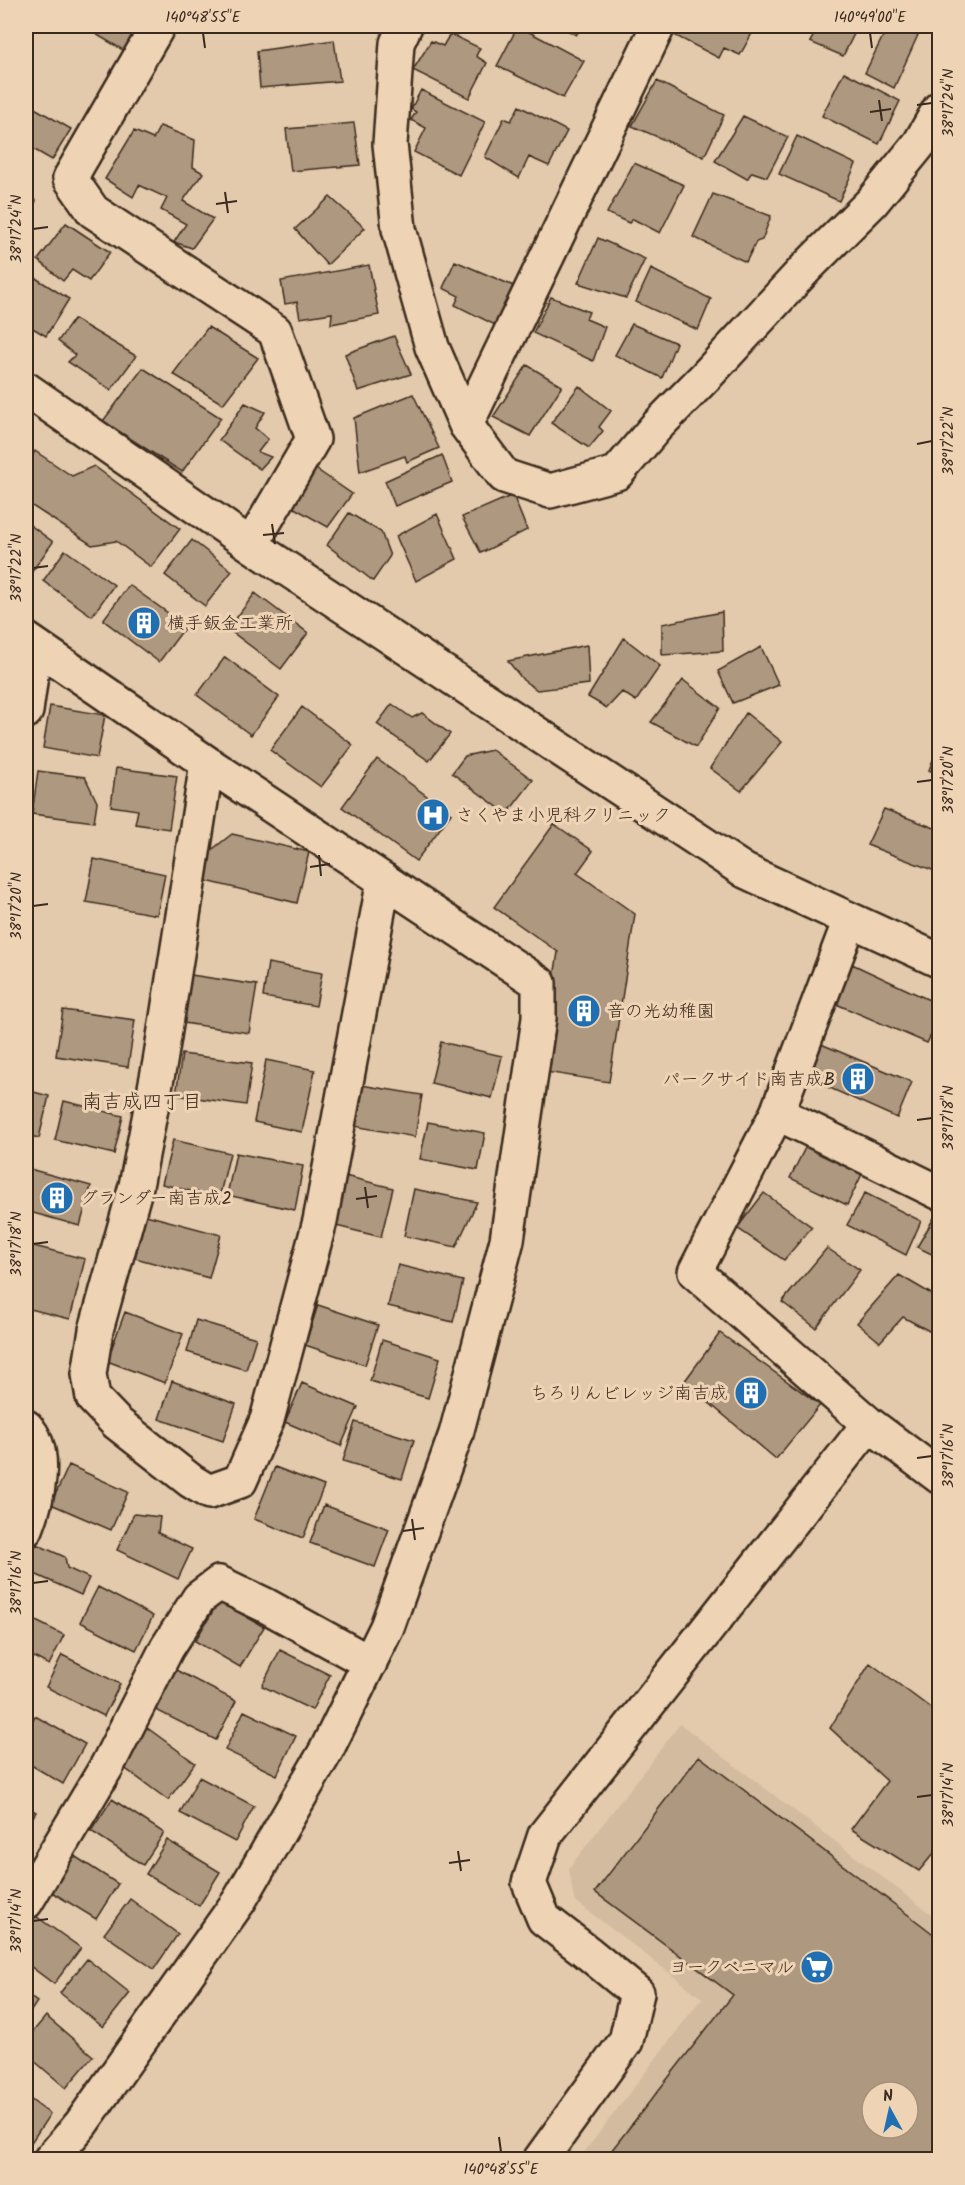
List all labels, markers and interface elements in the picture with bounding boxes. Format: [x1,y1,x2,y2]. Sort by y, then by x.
text: 140°48'55"E [166,6,242,30]
text: 140°49'00"E [834,6,907,30]
text: 38°17'24"N [937,69,961,137]
text: 38°17'24"N [5,195,29,263]
text: 38°17'22"N [937,406,961,476]
text: 38°17'22"N [5,533,29,603]
building icon: 横手鈑金工業所 [126,605,162,641]
place label: 横手鈑金工業所 [167,610,293,639]
text: 38°17'20"N [937,746,961,814]
hospital icon: さくやま小児科クリニック [415,797,451,833]
place label: さくやま小児科クリニック [456,802,671,831]
text: 38°17'20"N [5,872,29,940]
building icon: 音の光幼稚園 [566,993,602,1029]
place label: 音の光幼稚園 [607,998,715,1027]
building icon: パークサイド南吉成B [840,1061,876,1097]
place label: パークサイド南吉成B [663,1066,835,1095]
text: 38°17'18"N [937,1085,961,1151]
district label: 南吉成四丁目 [82,1087,202,1119]
building icon: グランダー南吉成2 [39,1180,75,1216]
place label: グランダー南吉成2 [80,1185,232,1214]
text: 38°17'18"N [5,1211,29,1277]
building icon: ちろりんビレッジ南吉成 [733,1375,769,1411]
place label: ちろりんビレッジ南吉成 [530,1380,728,1409]
text: 38°17'16"N [937,1424,961,1488]
text: 38°17'16"N [5,1551,29,1615]
text: 38°17'14"N [937,1763,961,1827]
text: 38°17'14"N [5,1889,29,1953]
supermarket icon: ヨークベニマル [799,1949,835,1985]
place label: ヨークベニマル [669,1954,794,1983]
north arrow [860,2080,920,2140]
text: N [881,2084,895,2110]
text: 140°48'55"E [464,2158,540,2182]

